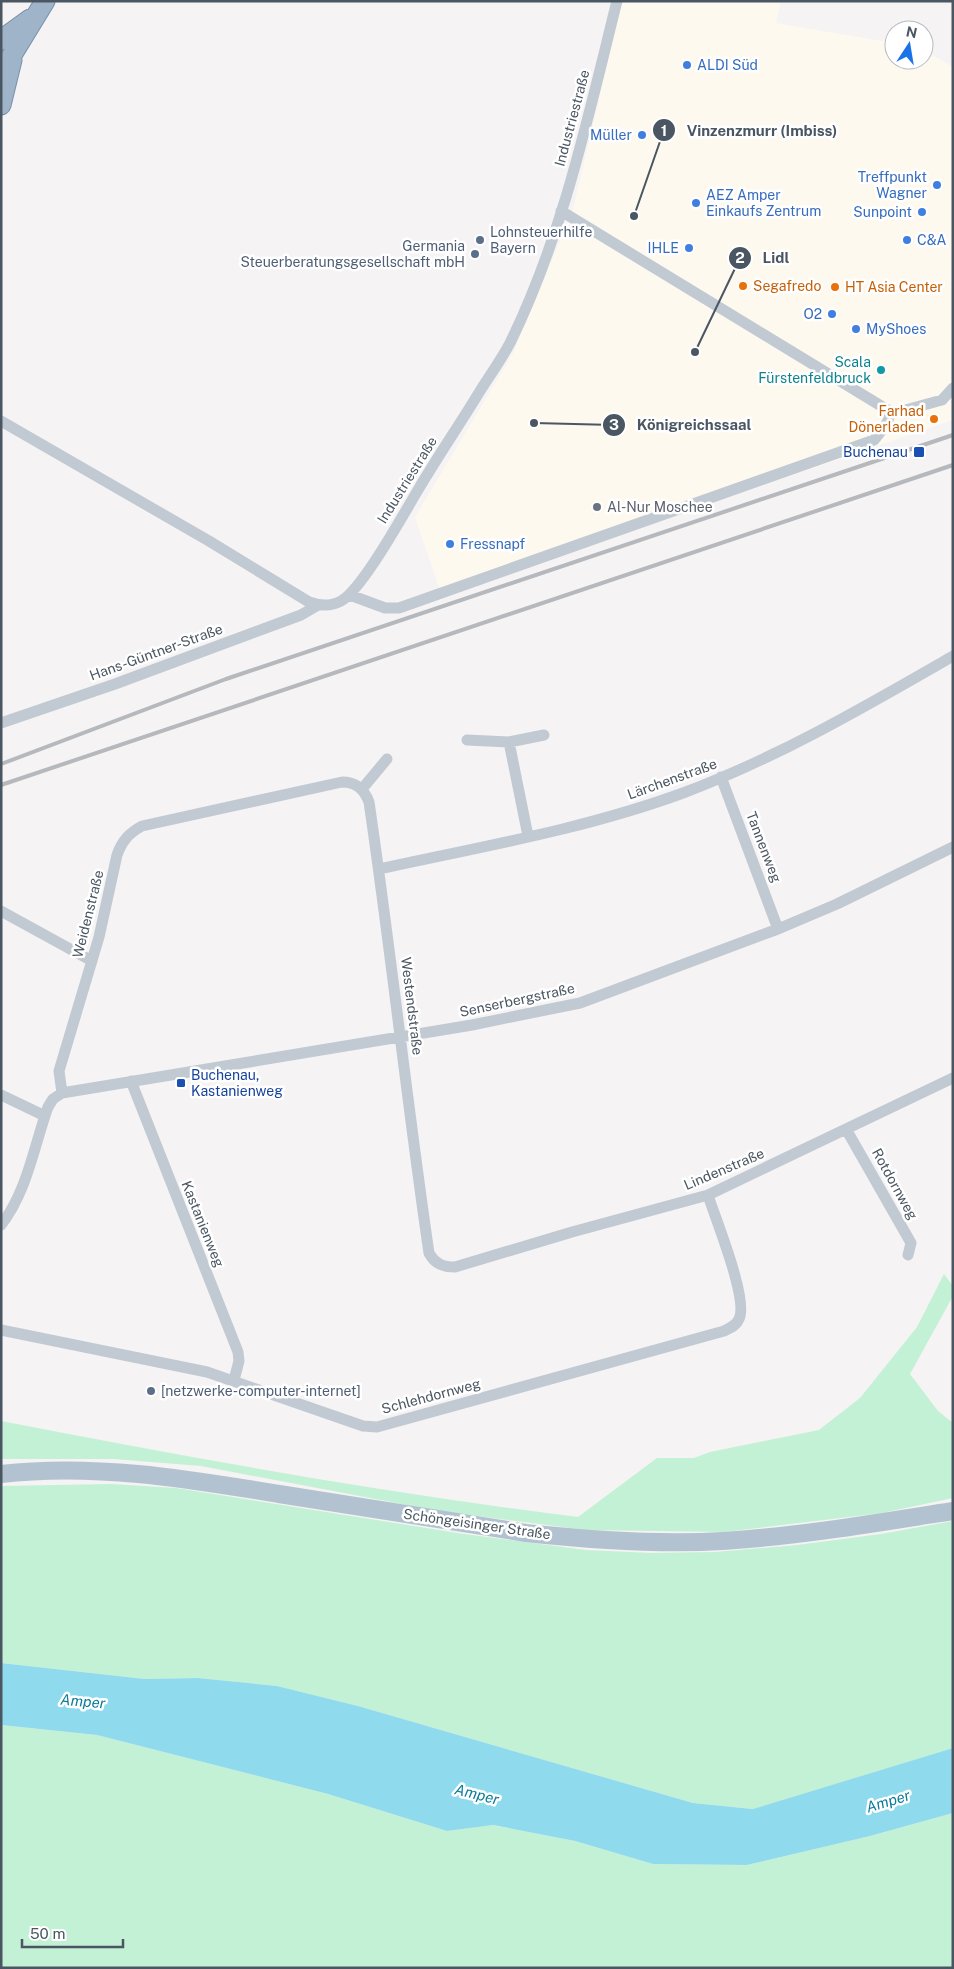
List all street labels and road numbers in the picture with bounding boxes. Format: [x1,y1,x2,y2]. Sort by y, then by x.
street label: Industriestraße [551,68,593,168]
street label: Industriestraße [374,434,440,526]
street label: Hans-Güntner-Straße [87,620,225,684]
street label: Lärchenstraße [625,755,719,803]
street label: Tannenweg [743,809,785,885]
street label: Weidenstraße [69,868,107,960]
street label: Westendstraße [398,956,426,1056]
street label: Senserbergstraße [458,980,576,1020]
street label: Lindenstraße [682,1145,767,1193]
street label: Rotdornweg [869,1146,921,1223]
street label: Kastanienweg [178,1178,228,1270]
street label: Schlehdornweg [380,1375,483,1417]
street label: Schöngeisinger Straße [402,1506,552,1542]

